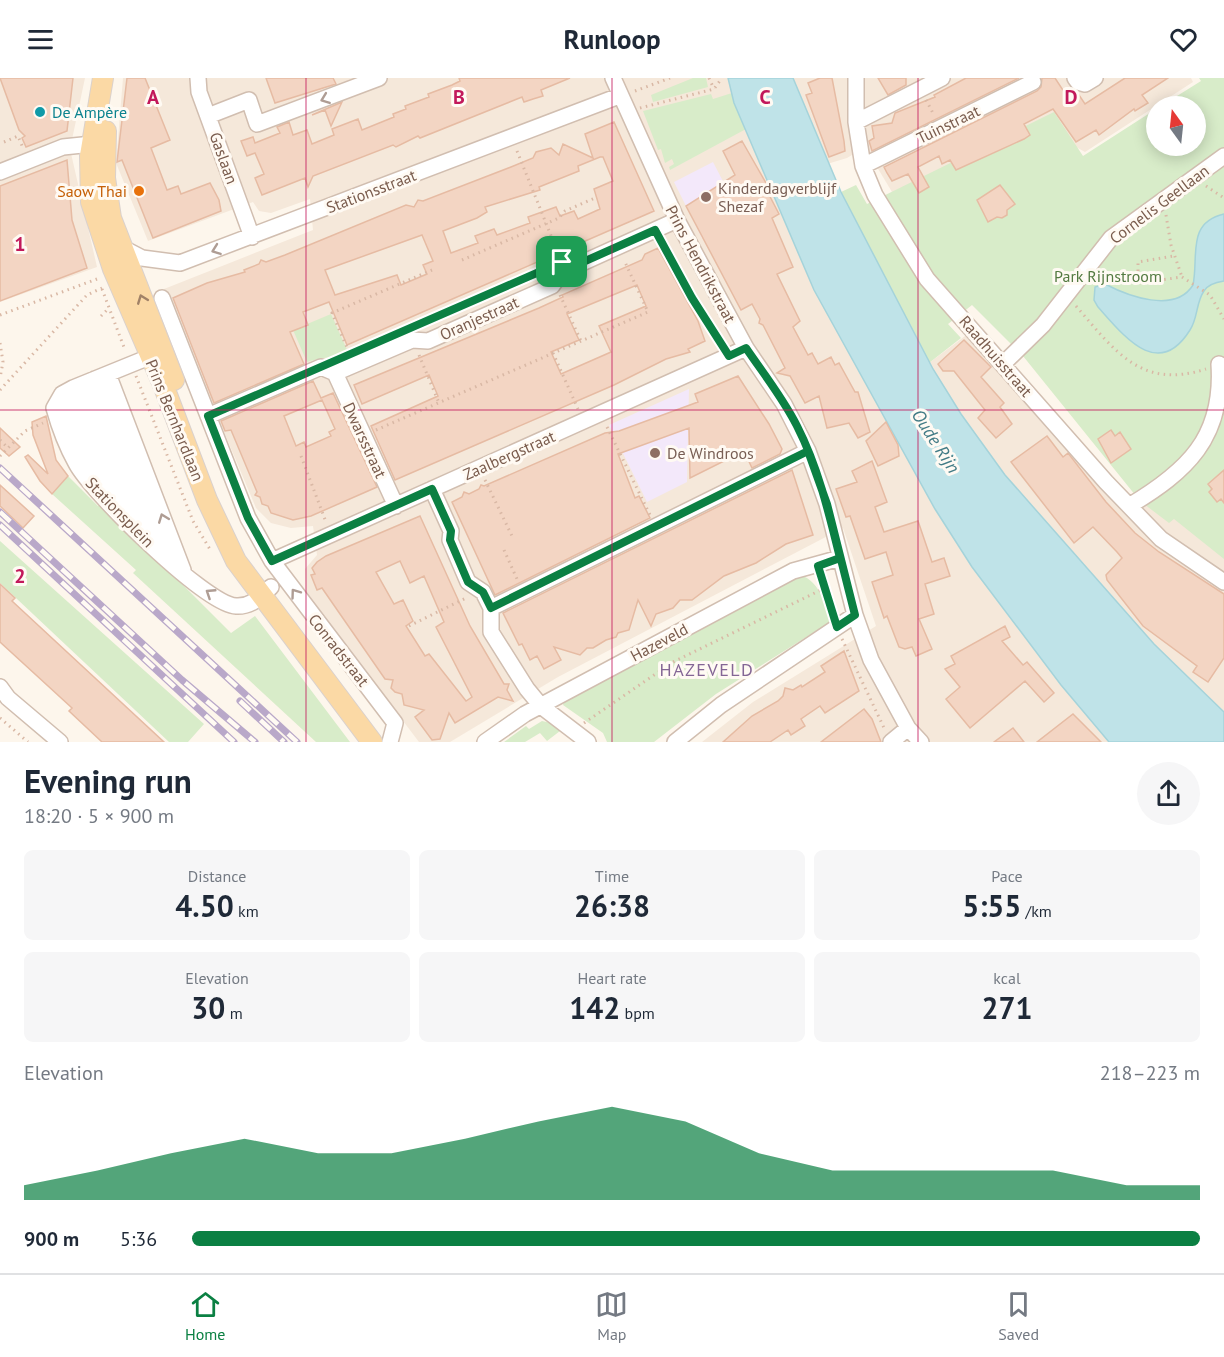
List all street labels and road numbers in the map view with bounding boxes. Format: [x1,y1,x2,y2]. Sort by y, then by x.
street label: Tuinstraat [913,100,983,148]
street label: Gaslaan [205,129,243,187]
street label: Cornelis Geellaan [1105,160,1213,248]
street label: Stationsstraat [323,165,419,217]
street label: Prins Hendrikstraat [662,202,741,327]
street label: Oranjestraat [436,291,522,344]
street label: Raadhuisstraat [955,311,1037,401]
street label: Prins Bernhardlaan [141,356,209,484]
street label: Dwarsstraat [339,399,391,482]
street label: Zaalbergstraat [460,426,559,484]
street label: Stationsplein [81,473,159,551]
street label: Conradstraat [304,610,374,691]
street label: Hazeveld [627,619,691,665]

